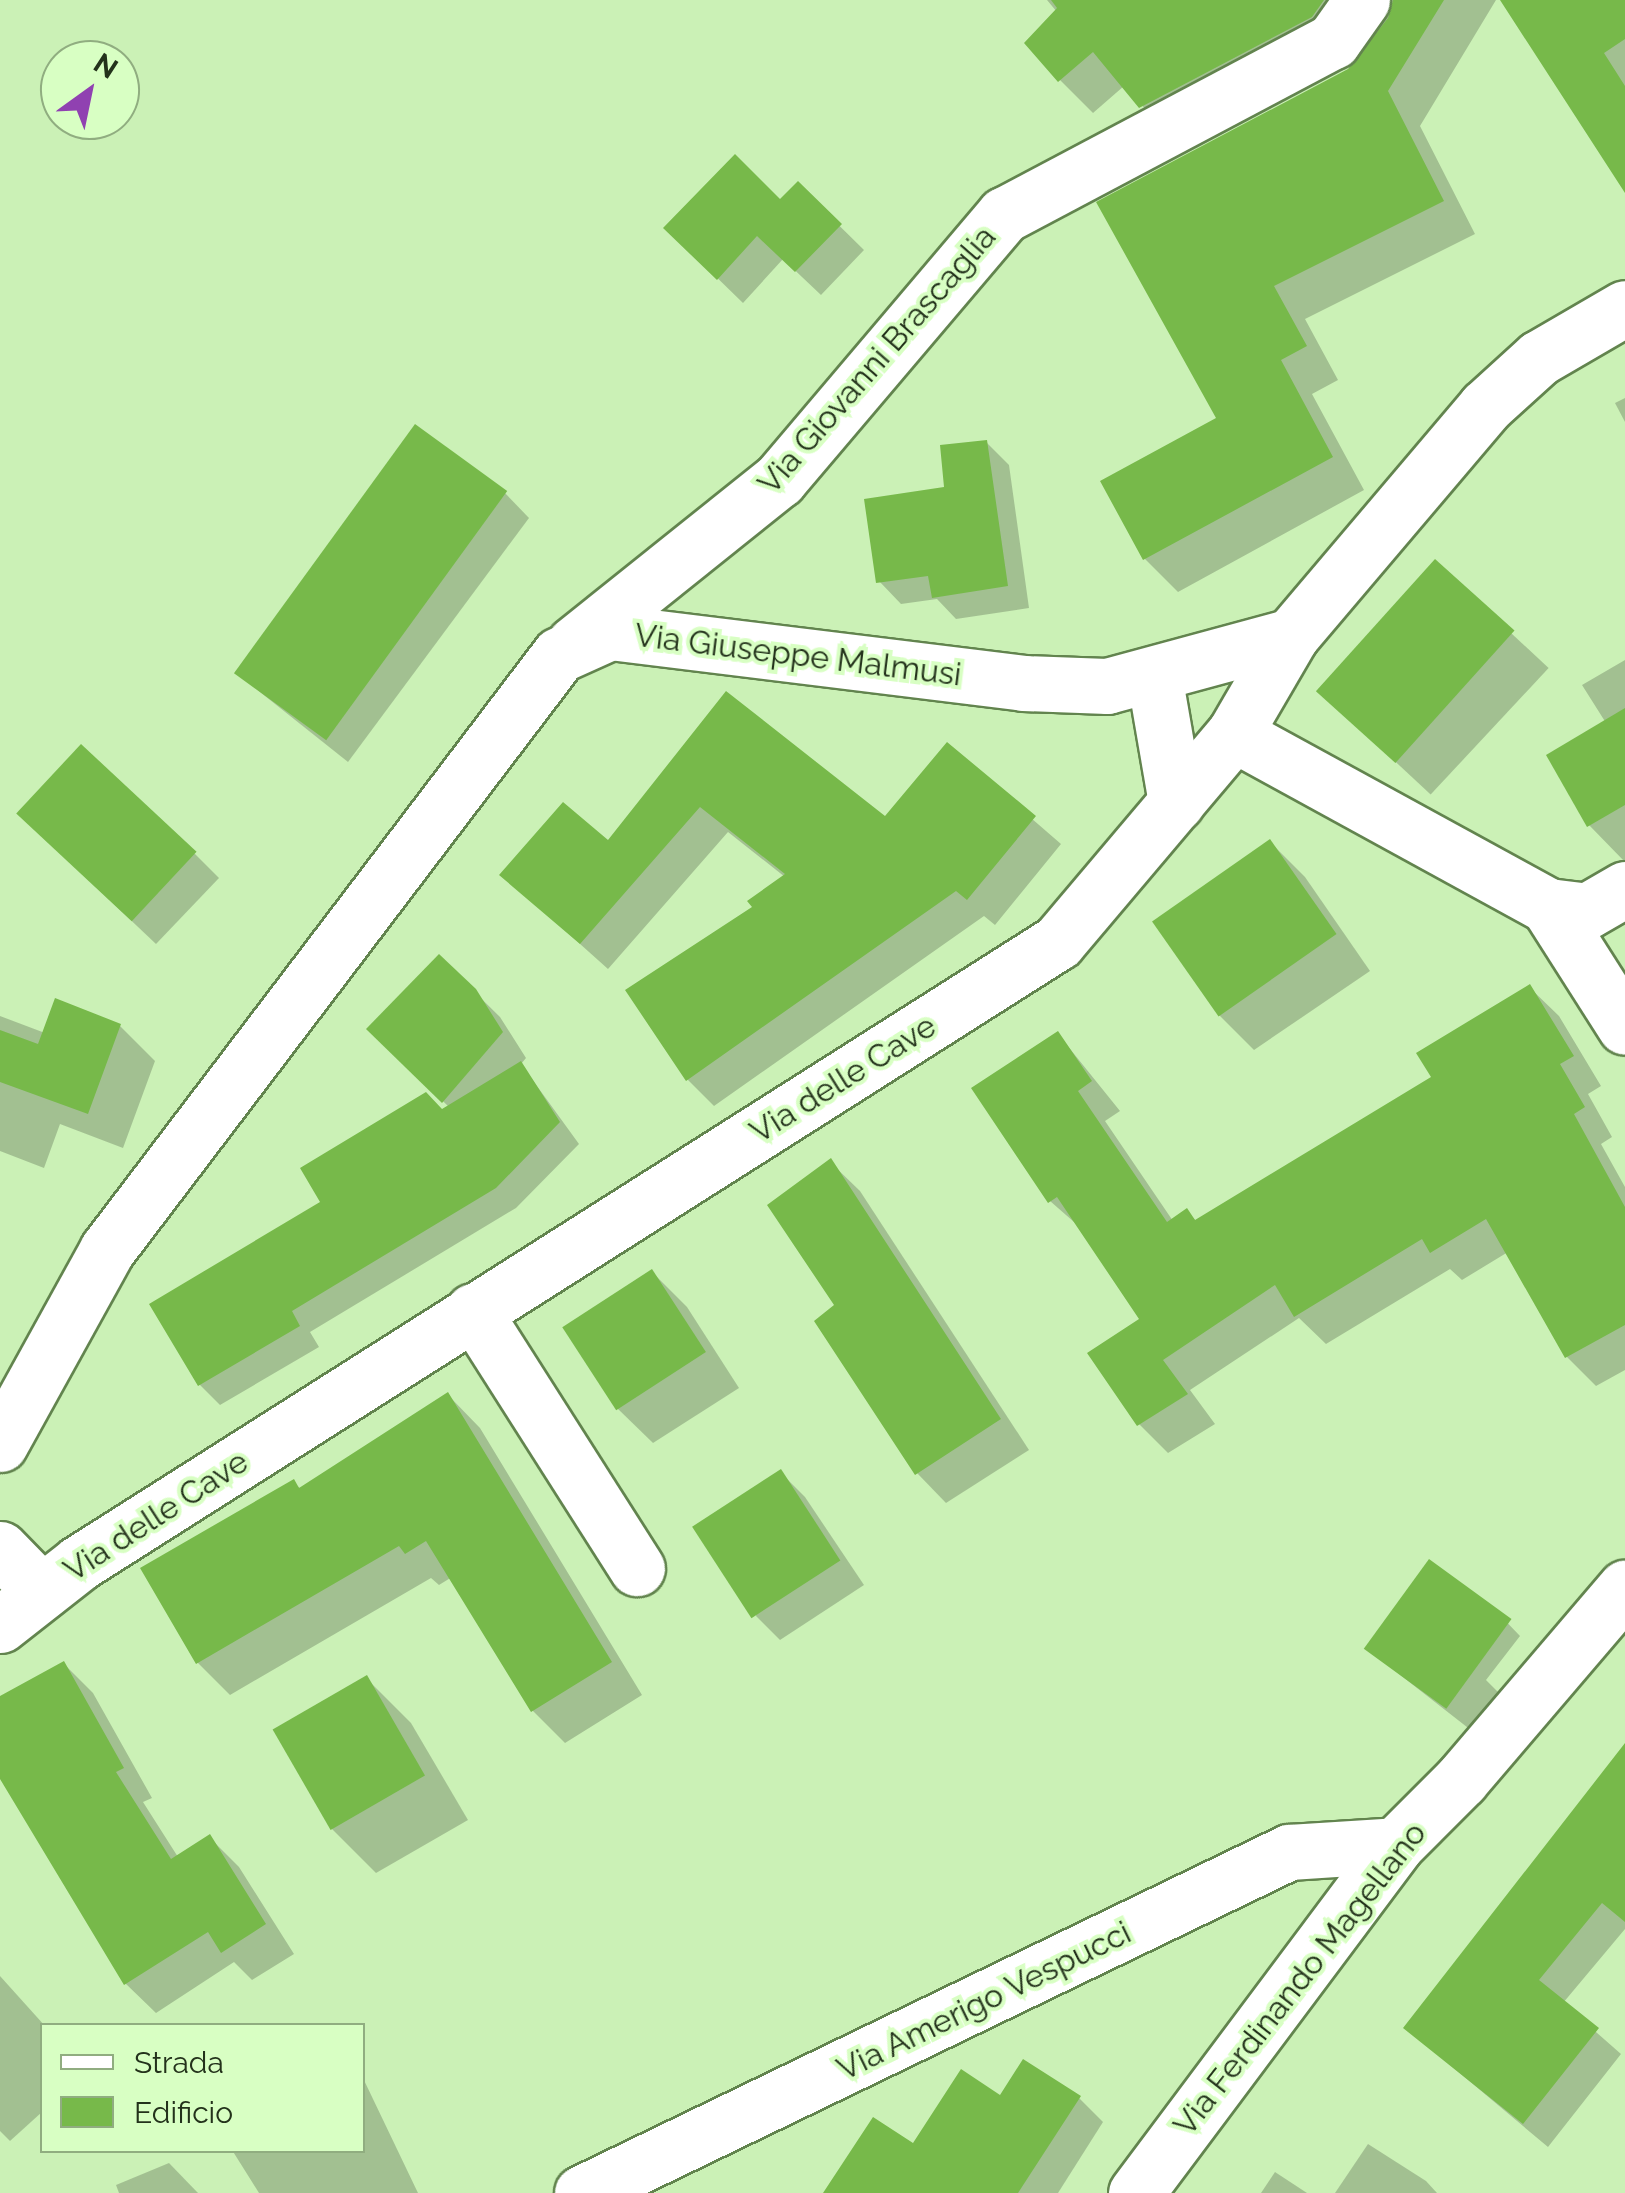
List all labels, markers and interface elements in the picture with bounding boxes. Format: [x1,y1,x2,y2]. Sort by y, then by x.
north arrow [40,40,140,140]
text: N [88,46,123,86]
street label: Via Giovanni Brascaglia [750,218,1004,502]
street label: Via Giuseppe Malmusi [633,616,963,694]
street label: Via delle Cave [743,1007,943,1151]
street label: Via delle Cave [57,1442,255,1590]
street label: Via Ferdinando Magellano [1166,1815,1434,2143]
street label: Via Amerigo Vespucci [830,1913,1138,2089]
legend [40,2023,365,2153]
text: Strada [134,2045,224,2080]
text: Edificio [134,2095,233,2130]

